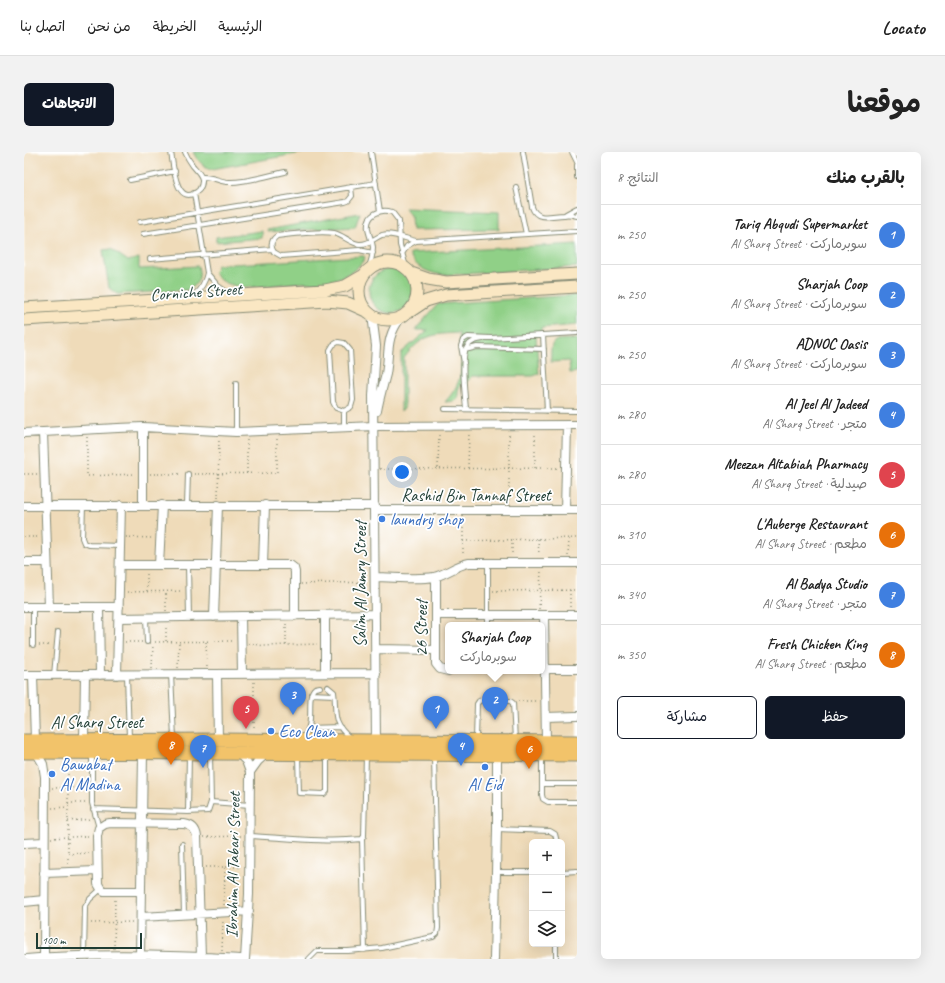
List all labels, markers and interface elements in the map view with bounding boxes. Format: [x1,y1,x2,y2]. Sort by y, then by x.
text: Locato [882,16,925,40]
text: اتصل بنا [20,18,65,35]
text: من نحن [87,18,131,35]
text: الخريطة [153,18,196,35]
text: الرئيسية [218,18,262,35]
button: الاتجاهات [24,83,114,126]
text: موقعنا [847,85,921,120]
text: بالقرب منك [826,167,905,188]
text: النتائج: 8 [617,170,659,186]
text: Tariq Abqudi Supermarket [733,215,867,234]
text: 250 m [617,227,645,243]
text: 1 [889,227,895,243]
text: سوبرماركت · Al Sharq Street [731,236,867,252]
text: Sharjah Coop [796,275,867,294]
street label: Corniche Street [150,278,245,306]
text: 250 m [617,287,645,303]
text: 2 [889,287,895,303]
text: سوبرماركت · Al Sharq Street [731,296,867,312]
text: ADNOC Oasis [796,335,867,354]
text: 250 m [617,347,645,363]
text: 3 [889,347,895,363]
text: سوبرماركت · Al Sharq Street [731,356,867,372]
text: Al Jeel Al Jadeed [785,395,867,414]
text: 280 m [617,407,645,423]
text: 4 [889,407,895,423]
text: متجر · Al Sharq Street [762,416,867,432]
text: Meezan Altabiah Pharmacy [724,455,867,474]
your location [392,462,412,482]
text: 280 m [617,467,645,483]
text: 5 [889,467,895,483]
text: صيدلية · Al Sharq Street [751,476,867,492]
street label: Rashid Bin Tannaf Street [401,485,553,506]
place label: laundry shop [390,509,465,530]
marker: laundry shop [377,514,387,524]
text: L'Auberge Restaurant [756,515,867,534]
street label: Salim Al Jamry Street [350,518,371,647]
text: 310 m [617,527,645,543]
text: 6 [889,527,895,543]
text: مطعم · Al Sharq Street [755,536,867,552]
text: Al Badya Studio [785,575,867,594]
text: 340 m [617,587,645,603]
text: 7 [889,587,895,603]
text: متجر · Al Sharq Street [762,596,867,612]
street label: 26 Street [411,597,432,656]
popup [445,622,545,674]
text: Sharjah Coop [460,628,530,647]
text: Fresh Chicken King [767,635,867,654]
text: 350 m [617,647,645,663]
text: 8 [889,647,895,663]
text: سوبرماركت [460,649,517,665]
text: مطعم · Al Sharq Street [755,656,867,672]
pin: 3 [280,682,306,715]
pin: 2 [482,687,508,720]
pin: 5 [233,696,259,729]
pin: 1 [423,696,449,729]
button: مشاركة [617,696,757,739]
button: حفظ [765,696,905,739]
street label: Al Sharq Street [51,712,145,733]
place label: Eco Clean [279,721,337,742]
marker: Eco Clean [266,726,276,736]
pin: 8 [158,732,184,765]
pin: 4 [448,733,474,766]
pin: 7 [190,735,216,768]
pin: 6 [516,736,542,769]
place label: Bawabat Al Madina [60,754,122,795]
marker: Al Eid [480,762,490,772]
marker: Bawabat Al Madina [47,769,57,779]
place label: Al Eid [468,774,506,795]
street label: Ibrahim Al Tabari Street [221,789,245,938]
map controls [529,839,565,947]
button: + [529,839,565,875]
button: − [529,875,565,911]
button: layers [529,911,565,947]
scale bar [36,931,142,950]
text: 100 m [42,933,66,947]

